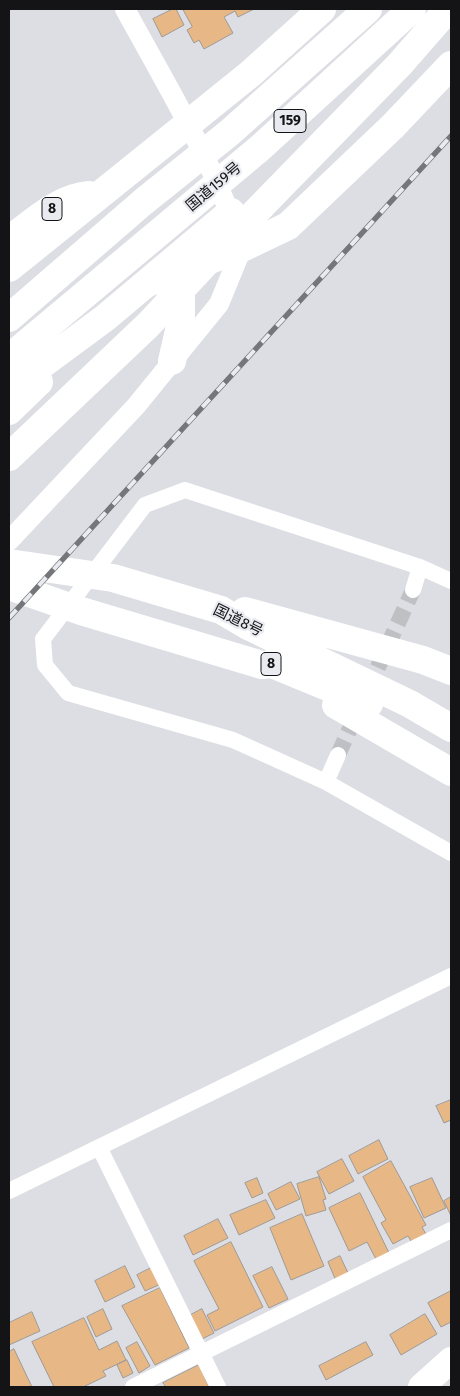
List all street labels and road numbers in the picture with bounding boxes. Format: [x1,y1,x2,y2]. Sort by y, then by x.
road number: 159 [274,110,306,132]
street label: 国道159号 [183,159,245,215]
road number: 8 [42,198,62,220]
street label: 国道8号 [210,601,266,641]
road number: 8 [261,652,281,676]

